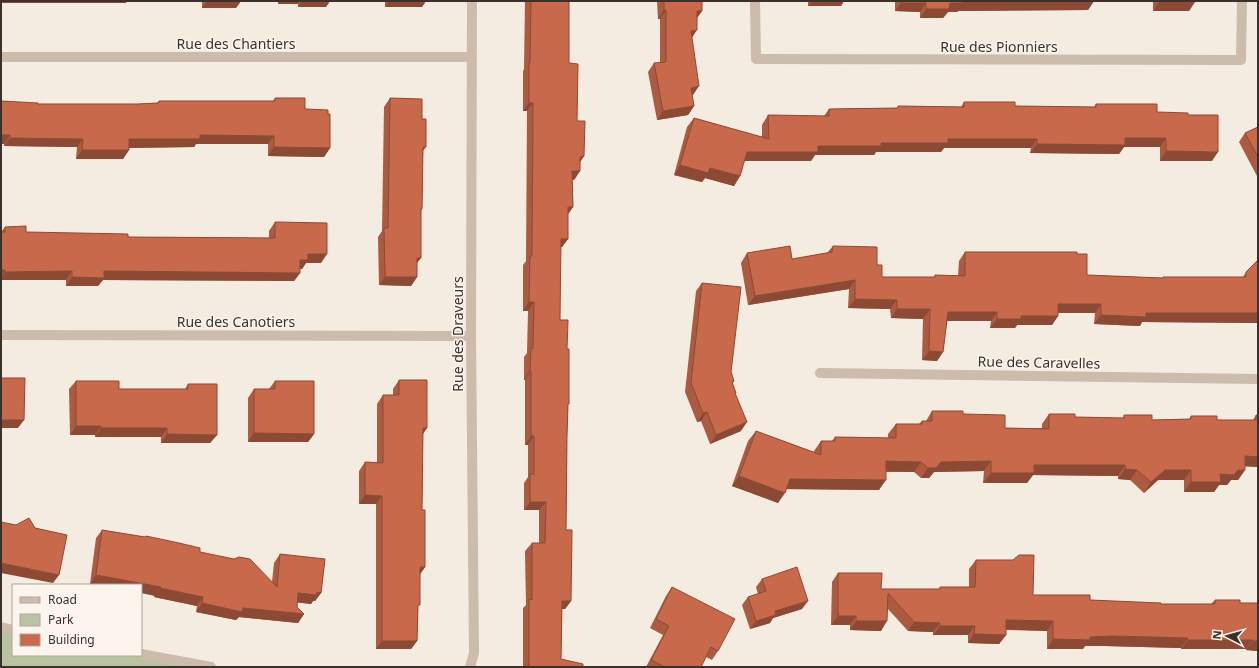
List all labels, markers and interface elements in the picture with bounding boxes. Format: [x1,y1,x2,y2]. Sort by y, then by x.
street label: Rue des Chantiers [177,34,296,53]
street label: Rue des Pionniers [940,37,1058,56]
street label: Rue des Draveurs [448,276,467,392]
street label: Rue des Canotiers [177,312,296,331]
street label: Rue des Caravelles [978,351,1101,373]
legend [12,584,142,656]
text: Road [48,591,77,608]
text: Park [48,611,74,628]
north arrow [1207,616,1247,656]
text: N [1209,630,1224,640]
text: Building [48,631,95,648]

